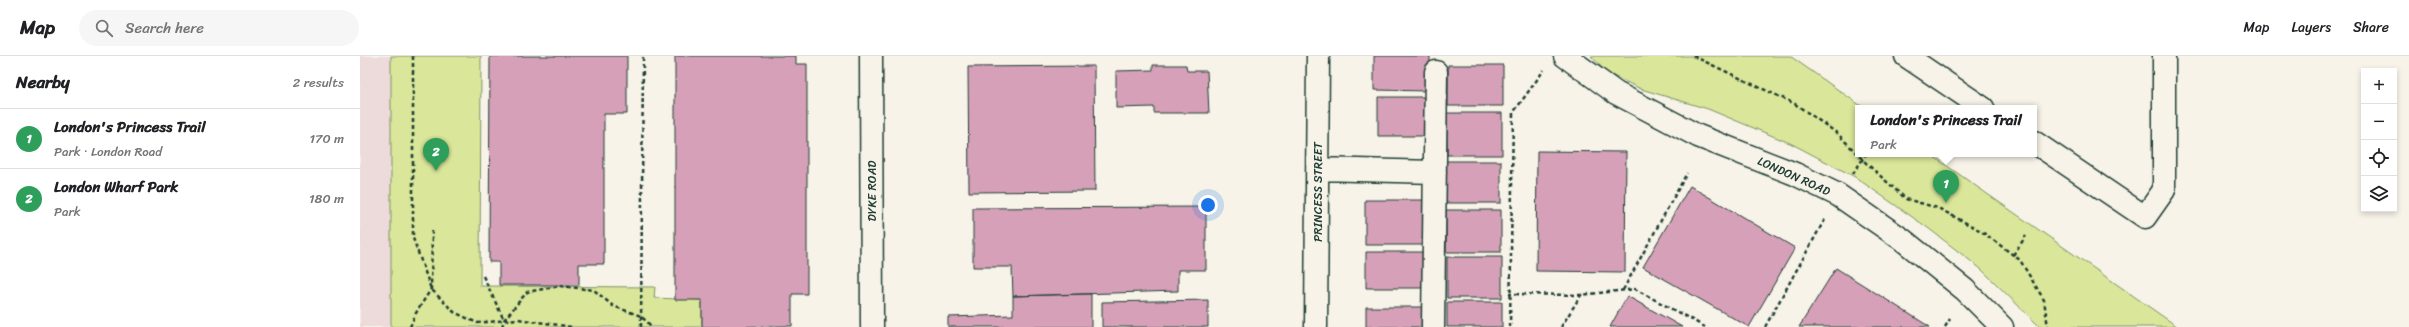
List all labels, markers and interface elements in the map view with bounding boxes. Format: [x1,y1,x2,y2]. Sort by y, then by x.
search box [79,10,359,46]
text: Map [20,11,55,44]
text: Search here [125,15,204,41]
text: Map [2244,15,2269,40]
text: Layers [2291,15,2331,40]
text: Share [2353,15,2389,40]
icon: search [93,17,115,39]
text: Nearby [16,67,70,97]
map controls [2361,68,2397,212]
button: + [2361,68,2397,104]
text: 2 results [293,71,344,94]
button: − [2361,104,2397,140]
popup [1855,105,2037,157]
text: London's Princess Trail [1870,107,2022,133]
text: London's Princess Trail [54,114,206,140]
text: 1 [26,127,32,150]
text: 170 m [309,127,344,150]
text: Park [1870,133,1897,156]
pin: 2 [423,138,449,171]
text: Park · London Road [54,140,162,163]
button: locate [2361,140,2397,176]
street label: PRINCESS STREET [1307,141,1329,242]
street label: LONDON ROAD [1754,150,1834,202]
street label: DYKE ROAD [861,160,883,221]
pin: 1 [1933,170,1959,203]
text: London Wharf Park [54,174,178,200]
button: layers [2361,176,2397,212]
text: 2 [25,187,33,210]
text: 180 m [309,187,344,210]
your location [1198,195,1218,215]
text: Park [54,200,81,223]

